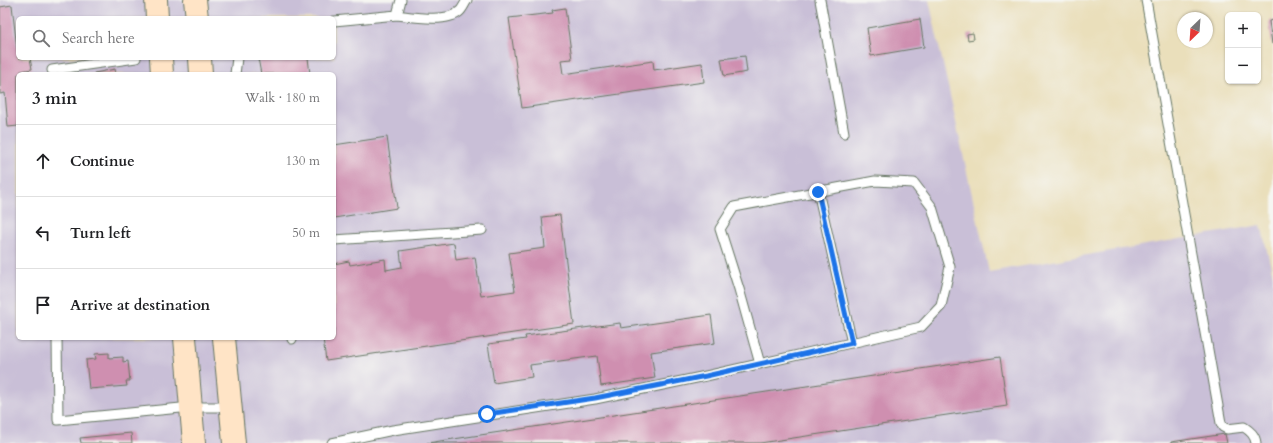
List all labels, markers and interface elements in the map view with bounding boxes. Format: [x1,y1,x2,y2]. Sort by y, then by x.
north arrow [1177,12,1213,48]
map controls [1225,12,1261,84]
button: + [1225,12,1261,48]
search box [16,16,336,60]
icon: search [30,27,52,49]
text: Search here [62,28,135,48]
button: − [1225,48,1261,84]
text: 3 min [32,87,77,110]
text: Walk · 180 m [245,89,320,107]
icon: ahead [32,150,54,172]
text: Continue [70,151,135,171]
text: 130 m [286,152,320,170]
route end [809,183,827,201]
icon: left [32,222,54,244]
text: Turn left [70,223,131,243]
text: 50 m [292,224,320,242]
icon: arrive [32,294,54,316]
text: Arrive at destination [70,295,210,315]
route start [478,405,496,423]

